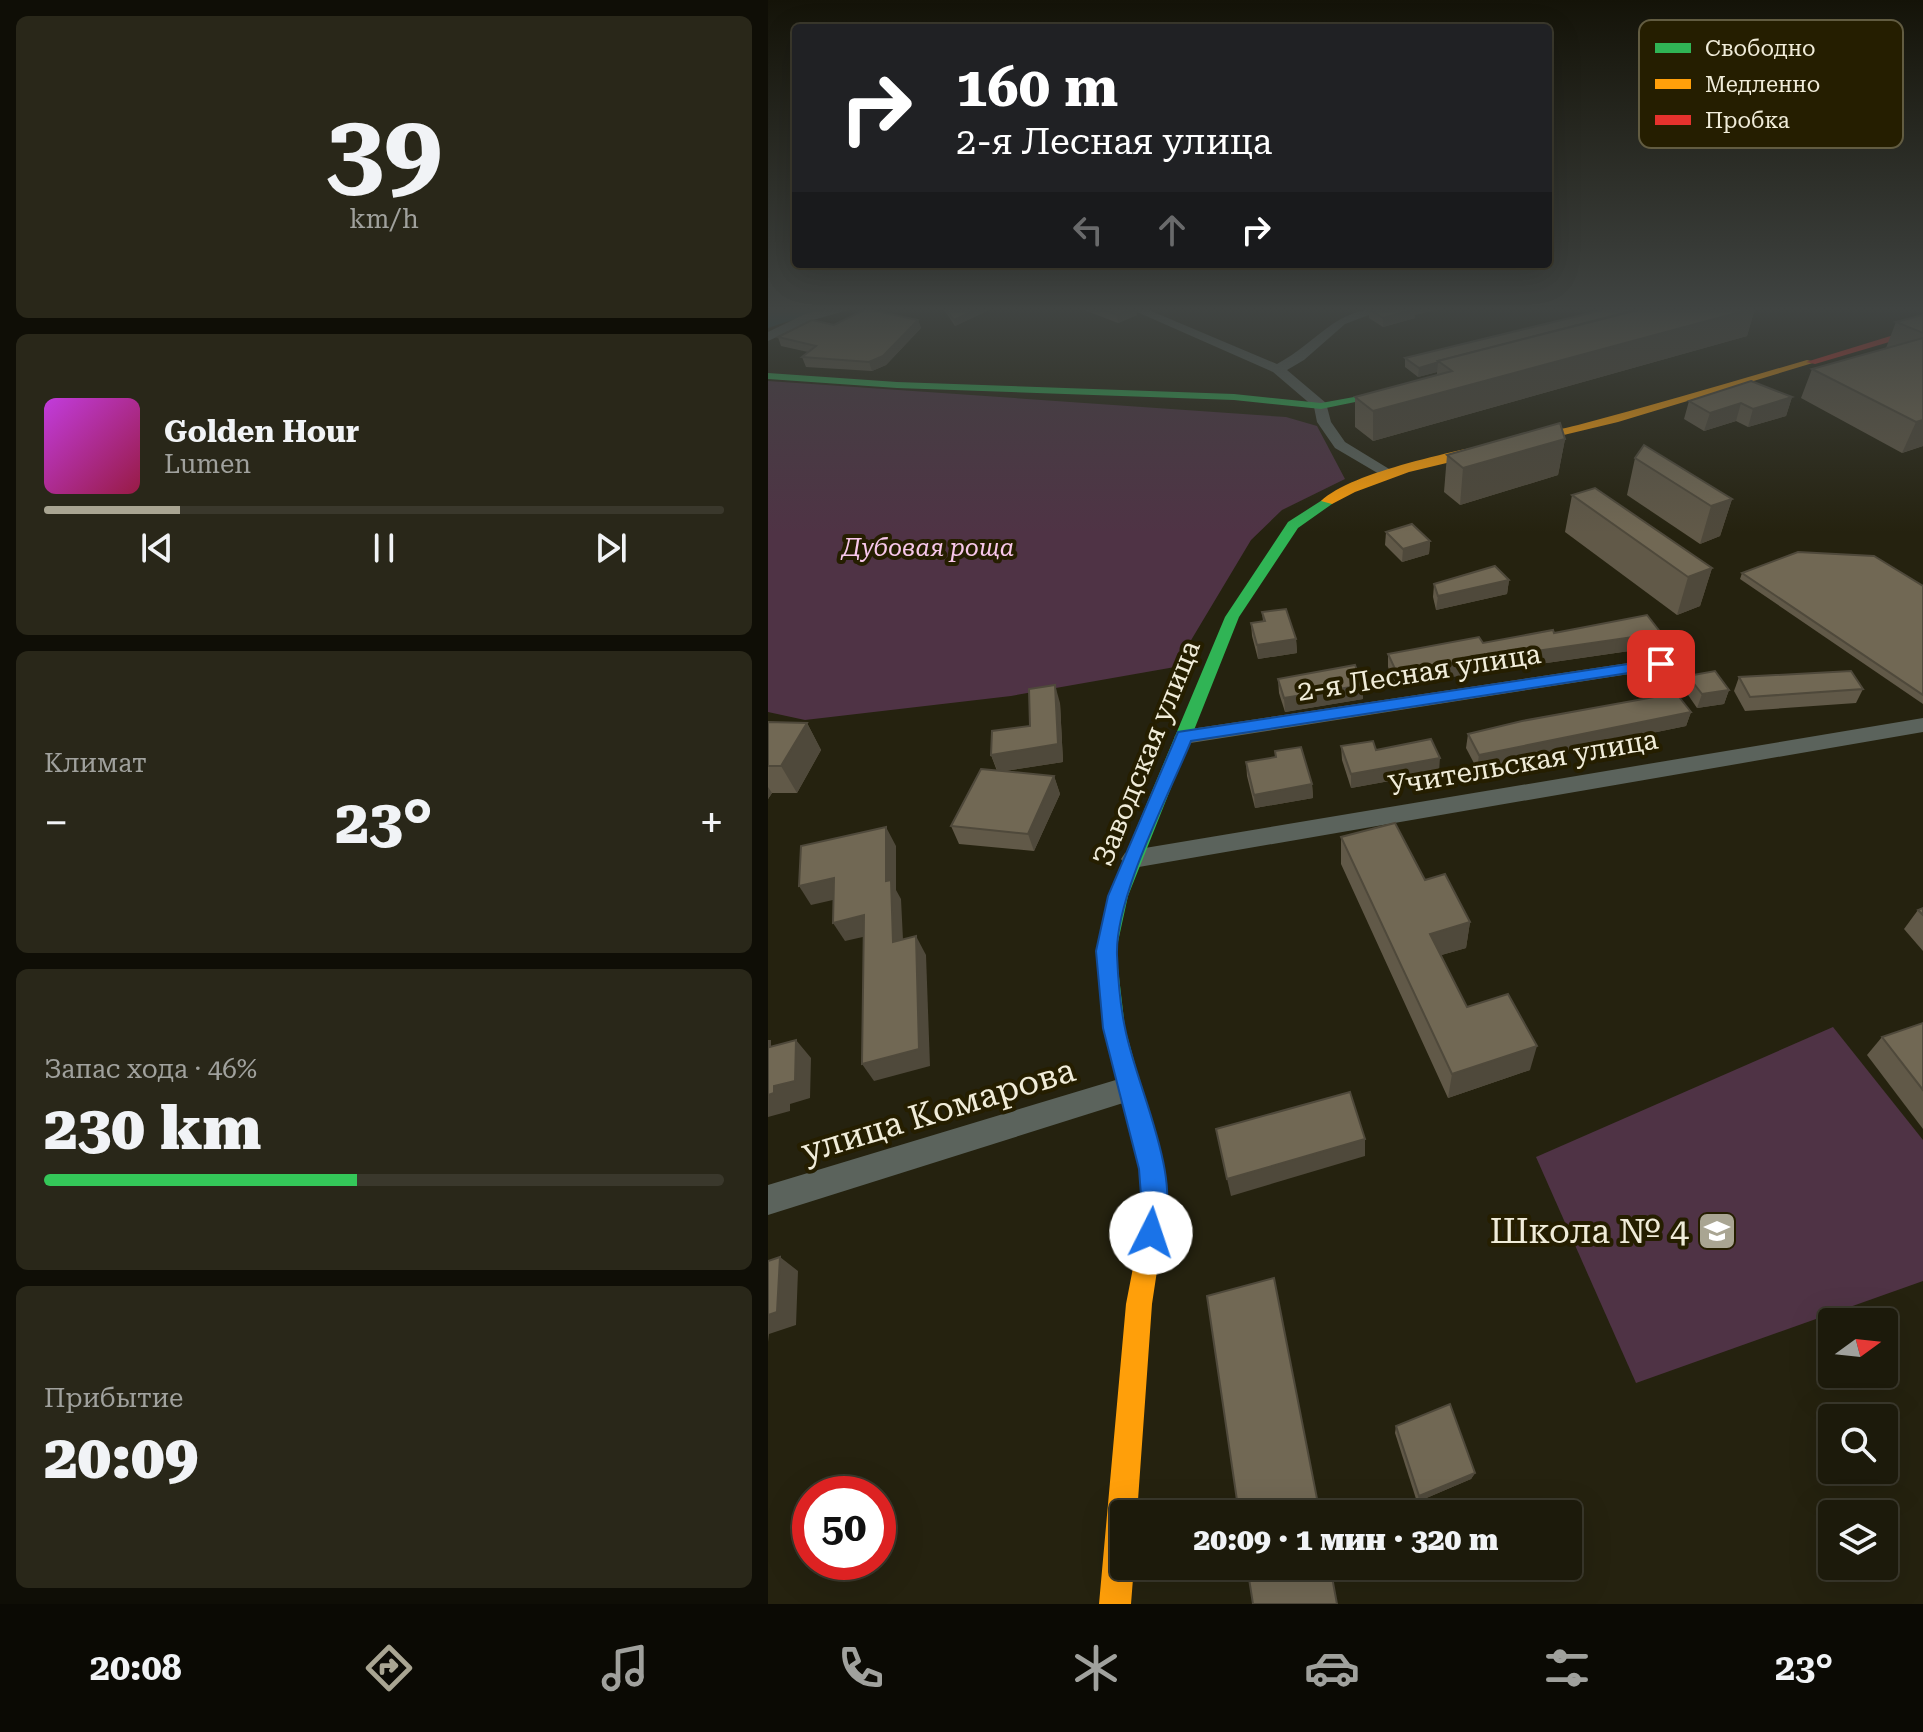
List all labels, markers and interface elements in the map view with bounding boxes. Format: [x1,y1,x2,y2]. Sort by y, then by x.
legend [1639,20,1903,148]
text: Свободно [1705,36,1816,61]
text: 160 m [956,54,1118,120]
icon: right [824,56,928,160]
text: Медленно [1705,72,1820,97]
text: 39 [326,91,442,212]
text: Пробка [1705,108,1790,133]
text: 2-я Лесная улица [956,121,1272,163]
text: km/h [349,204,419,234]
icon: left [1066,208,1110,252]
icon: ahead [1150,208,1194,252]
icon: right [1234,208,1278,252]
text: Golden Hour [164,414,359,449]
text: Lumen [164,449,251,479]
icon: previous [135,526,179,570]
icon: pause [362,526,406,570]
icon: next [589,526,633,570]
park label: Дубовая роща [840,534,1014,562]
pin [1627,630,1695,698]
street label: Заводская улица [1086,635,1207,871]
street label: 2-я Лесная улица [1295,637,1543,708]
icon: arrive [1639,642,1683,686]
street label: Учительская улица [1386,723,1660,802]
text: Климат [44,748,147,778]
text: 23° [335,787,433,858]
text: − [44,797,69,849]
text: + [699,797,724,849]
street label: улица Комарова [796,1049,1080,1171]
text: Запас хода · 46% [44,1054,257,1084]
text: 230 km [44,1093,261,1164]
position arrow [1109,1191,1193,1275]
school or university icon: Школа № 4 [1696,1210,1738,1252]
place label: Школа № 4 [1490,1211,1689,1251]
north arrow [1818,1308,1898,1388]
map controls [1818,1308,1898,1580]
text: Прибытие [44,1383,183,1413]
button: search [1818,1404,1898,1484]
text: 20:09 [44,1422,198,1493]
speed limit sign: 50 [792,1476,896,1580]
button: layers [1818,1500,1898,1580]
text: 20:09 · 1 мин · 320 m [1194,1522,1498,1557]
icon: directions [361,1640,417,1696]
icon: music [597,1640,653,1696]
icon: phone [833,1640,889,1696]
icon: climate [1068,1640,1124,1696]
icon: car [1304,1640,1360,1696]
icon: filters [1539,1640,1595,1696]
text: 20:08 [90,1647,182,1689]
text: 23° [1775,1647,1833,1689]

